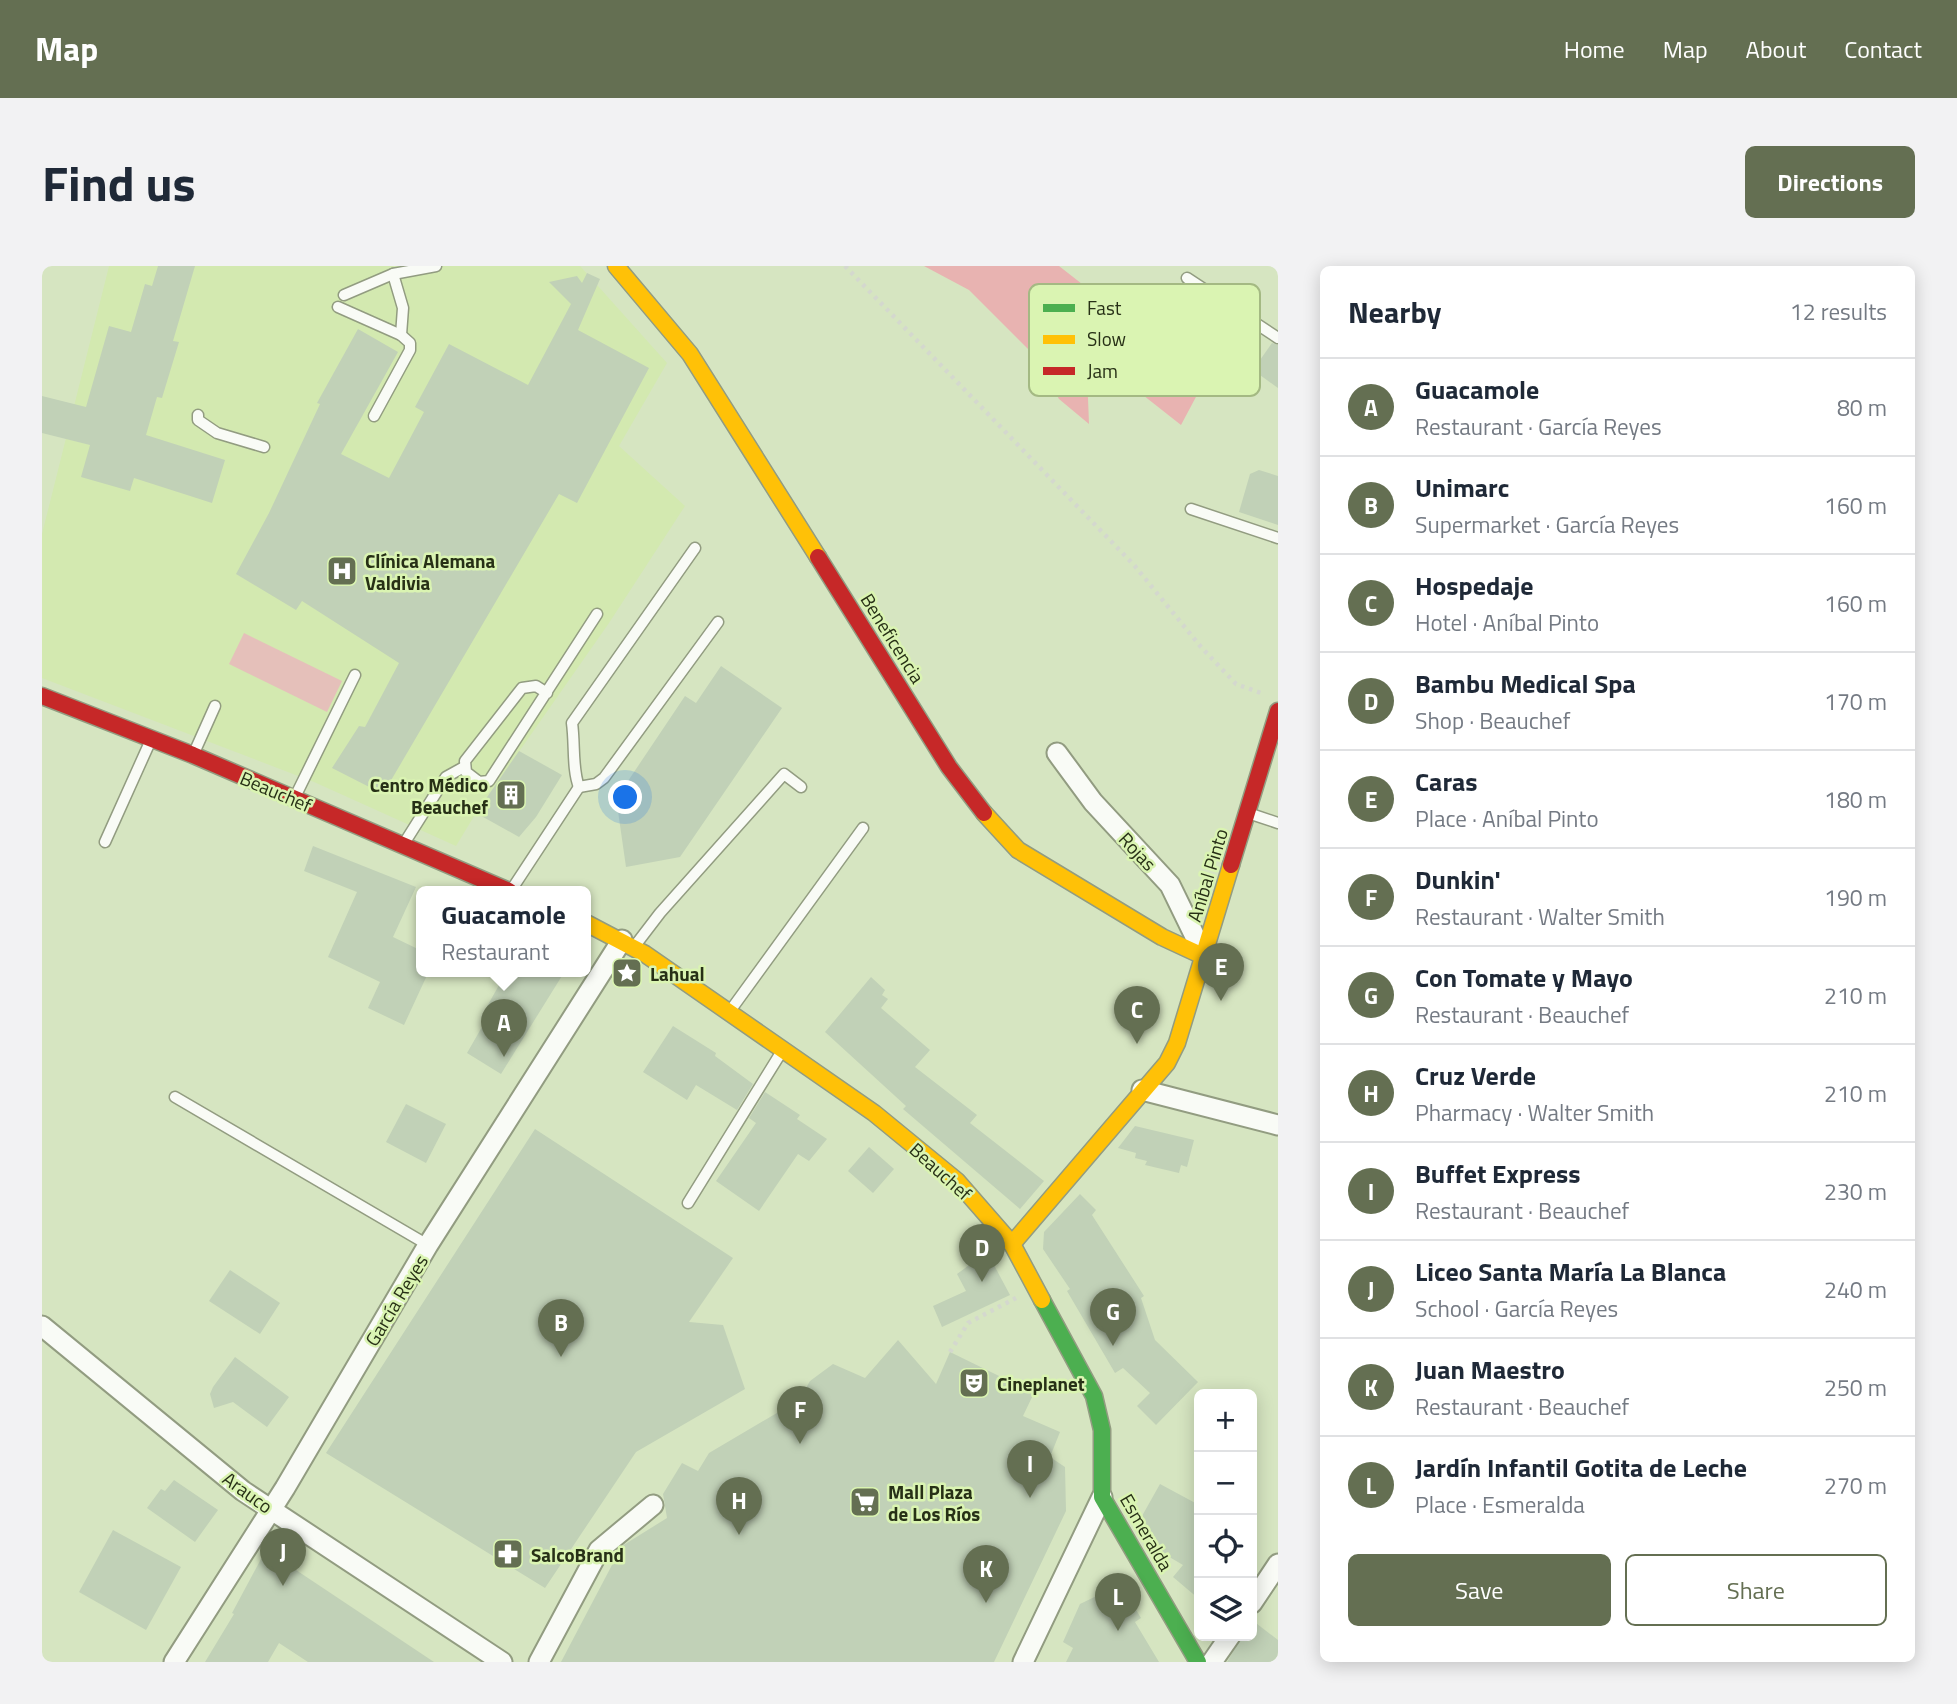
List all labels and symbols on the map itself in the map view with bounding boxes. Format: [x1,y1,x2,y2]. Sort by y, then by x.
legend [1029,284,1260,396]
text: Fast [1087,293,1122,322]
text: Slow [1087,324,1126,353]
text: Jam [1087,356,1118,385]
place label: Clínica Alemana Valdivia [365,546,496,597]
hospital icon: Clínica Alemana Valdivia [325,554,359,588]
street label: Beneficencia [854,587,932,689]
street label: Beauchef [236,763,317,819]
place label: Centro Médico Beauchef [370,770,488,821]
building icon: Centro Médico Beauchef [494,778,528,812]
your location [608,780,642,814]
street label: Rojas [1112,825,1164,877]
street label: Aníbal Pinto [1179,825,1235,925]
pin: E [1198,943,1244,1001]
place icon: Lahual [610,956,644,990]
place label: Lahual [650,959,705,988]
pin: C [1114,986,1160,1044]
pin: A [481,999,527,1057]
street label: Beauchef [903,1135,979,1207]
pin: D [959,1224,1005,1282]
street label: García Reyes [357,1249,435,1351]
pin: G [1090,1288,1136,1346]
pin: B [538,1299,584,1357]
theatre icon: Cineplanet [957,1366,991,1400]
place label: Cineplanet [997,1369,1085,1398]
pin: F [777,1386,823,1444]
pin: I [1007,1440,1053,1498]
street label: Arauco [217,1464,279,1520]
pin: H [716,1477,762,1535]
place label: Mall Plaza de Los Ríos [888,1477,980,1528]
supermarket icon: Mall Plaza de Los Ríos [848,1485,882,1519]
street label: Esmeralda [1113,1488,1181,1576]
pin: J [260,1528,306,1586]
pharmacy icon: SalcoBrand [491,1537,525,1571]
place label: SalcoBrand [531,1540,624,1569]
pin: K [963,1545,1009,1603]
pin: L [1095,1573,1141,1631]

